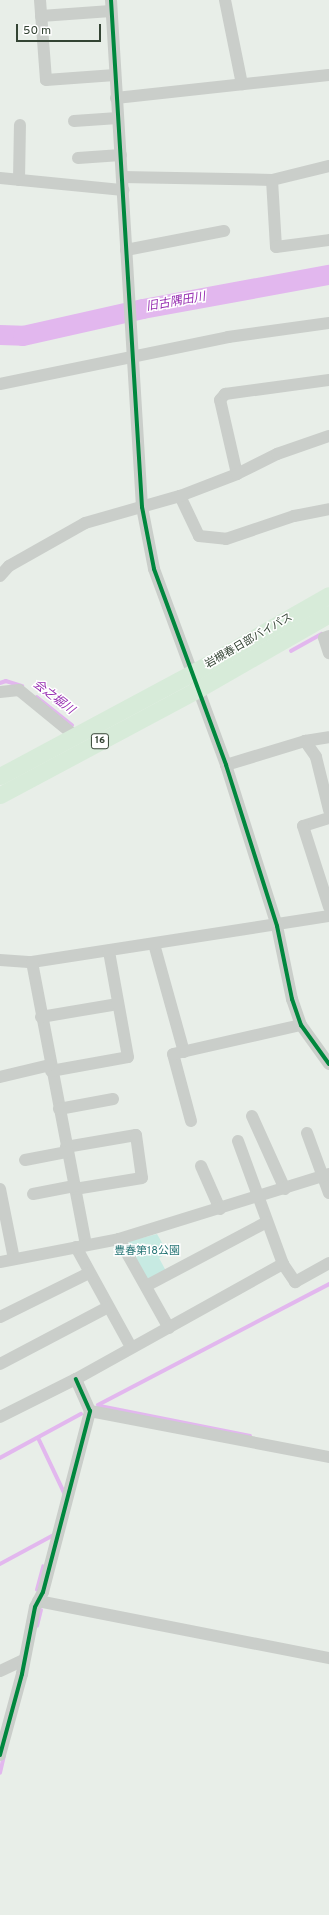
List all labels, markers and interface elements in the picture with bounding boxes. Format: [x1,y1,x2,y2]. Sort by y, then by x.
scale bar [18,16,103,42]
text: 50 m [23,23,51,39]
water label: 旧古隅田川 [145,291,207,315]
street label: 岩槻春日部バイパス [203,611,295,671]
water label: 会之堀川 [29,678,77,718]
road number: 16 [90,733,110,749]
park label: 豊春第18公園 [114,1244,180,1258]

